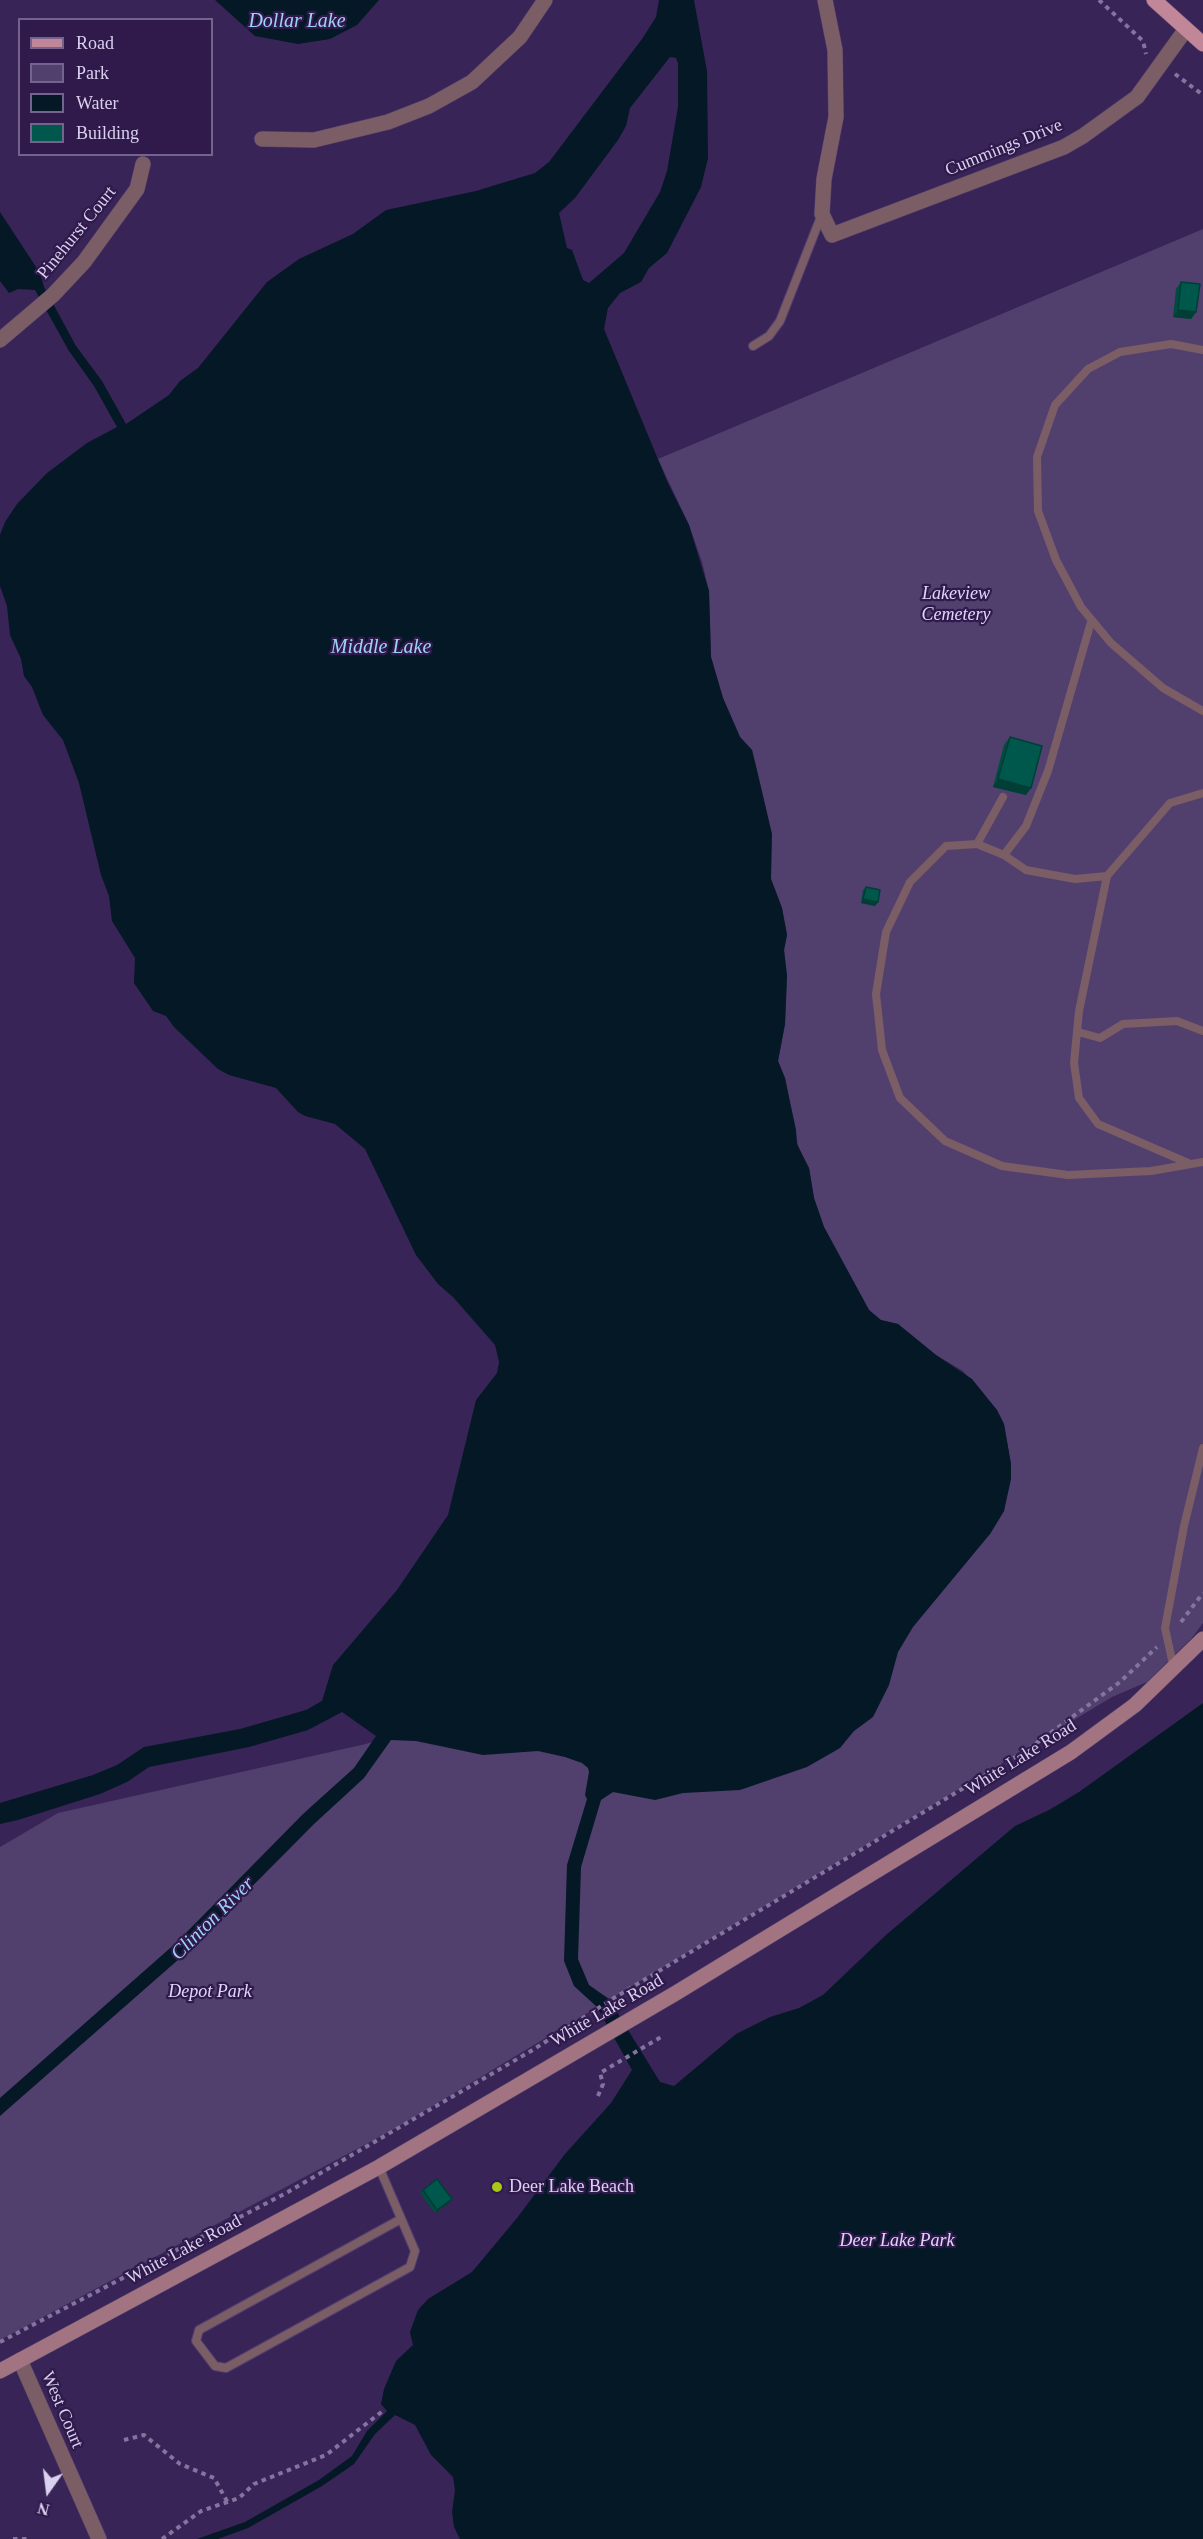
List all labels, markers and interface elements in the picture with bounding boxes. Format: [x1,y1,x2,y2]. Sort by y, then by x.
water label: Dollar Lake [248,10,346,34]
legend [18,18,213,156]
text: Road [76,33,114,53]
text: Park [76,63,109,83]
text: Water [76,93,119,113]
street label: Cummings Drive [942,115,1066,181]
text: Building [76,123,139,143]
street label: Pinehurst Court [33,182,121,284]
park label: Lakeview Cemetery [922,583,990,626]
water label: Middle Lake [331,636,431,660]
street label: White Lake Road [961,1715,1081,1801]
water label: Clinton River [166,1872,260,1966]
street label: White Lake Road [547,1970,667,2052]
park label: Depot Park [168,1981,252,2003]
place label: Deer Lake Beach [509,2176,634,2198]
marker: Deer Lake Beach [490,2180,504,2194]
street label: White Lake Road [123,2211,245,2289]
park label: Deer Lake Park [840,2230,954,2252]
street label: West Court [36,2368,88,2452]
north arrow [18,2461,78,2521]
text: N [36,2499,51,2519]

